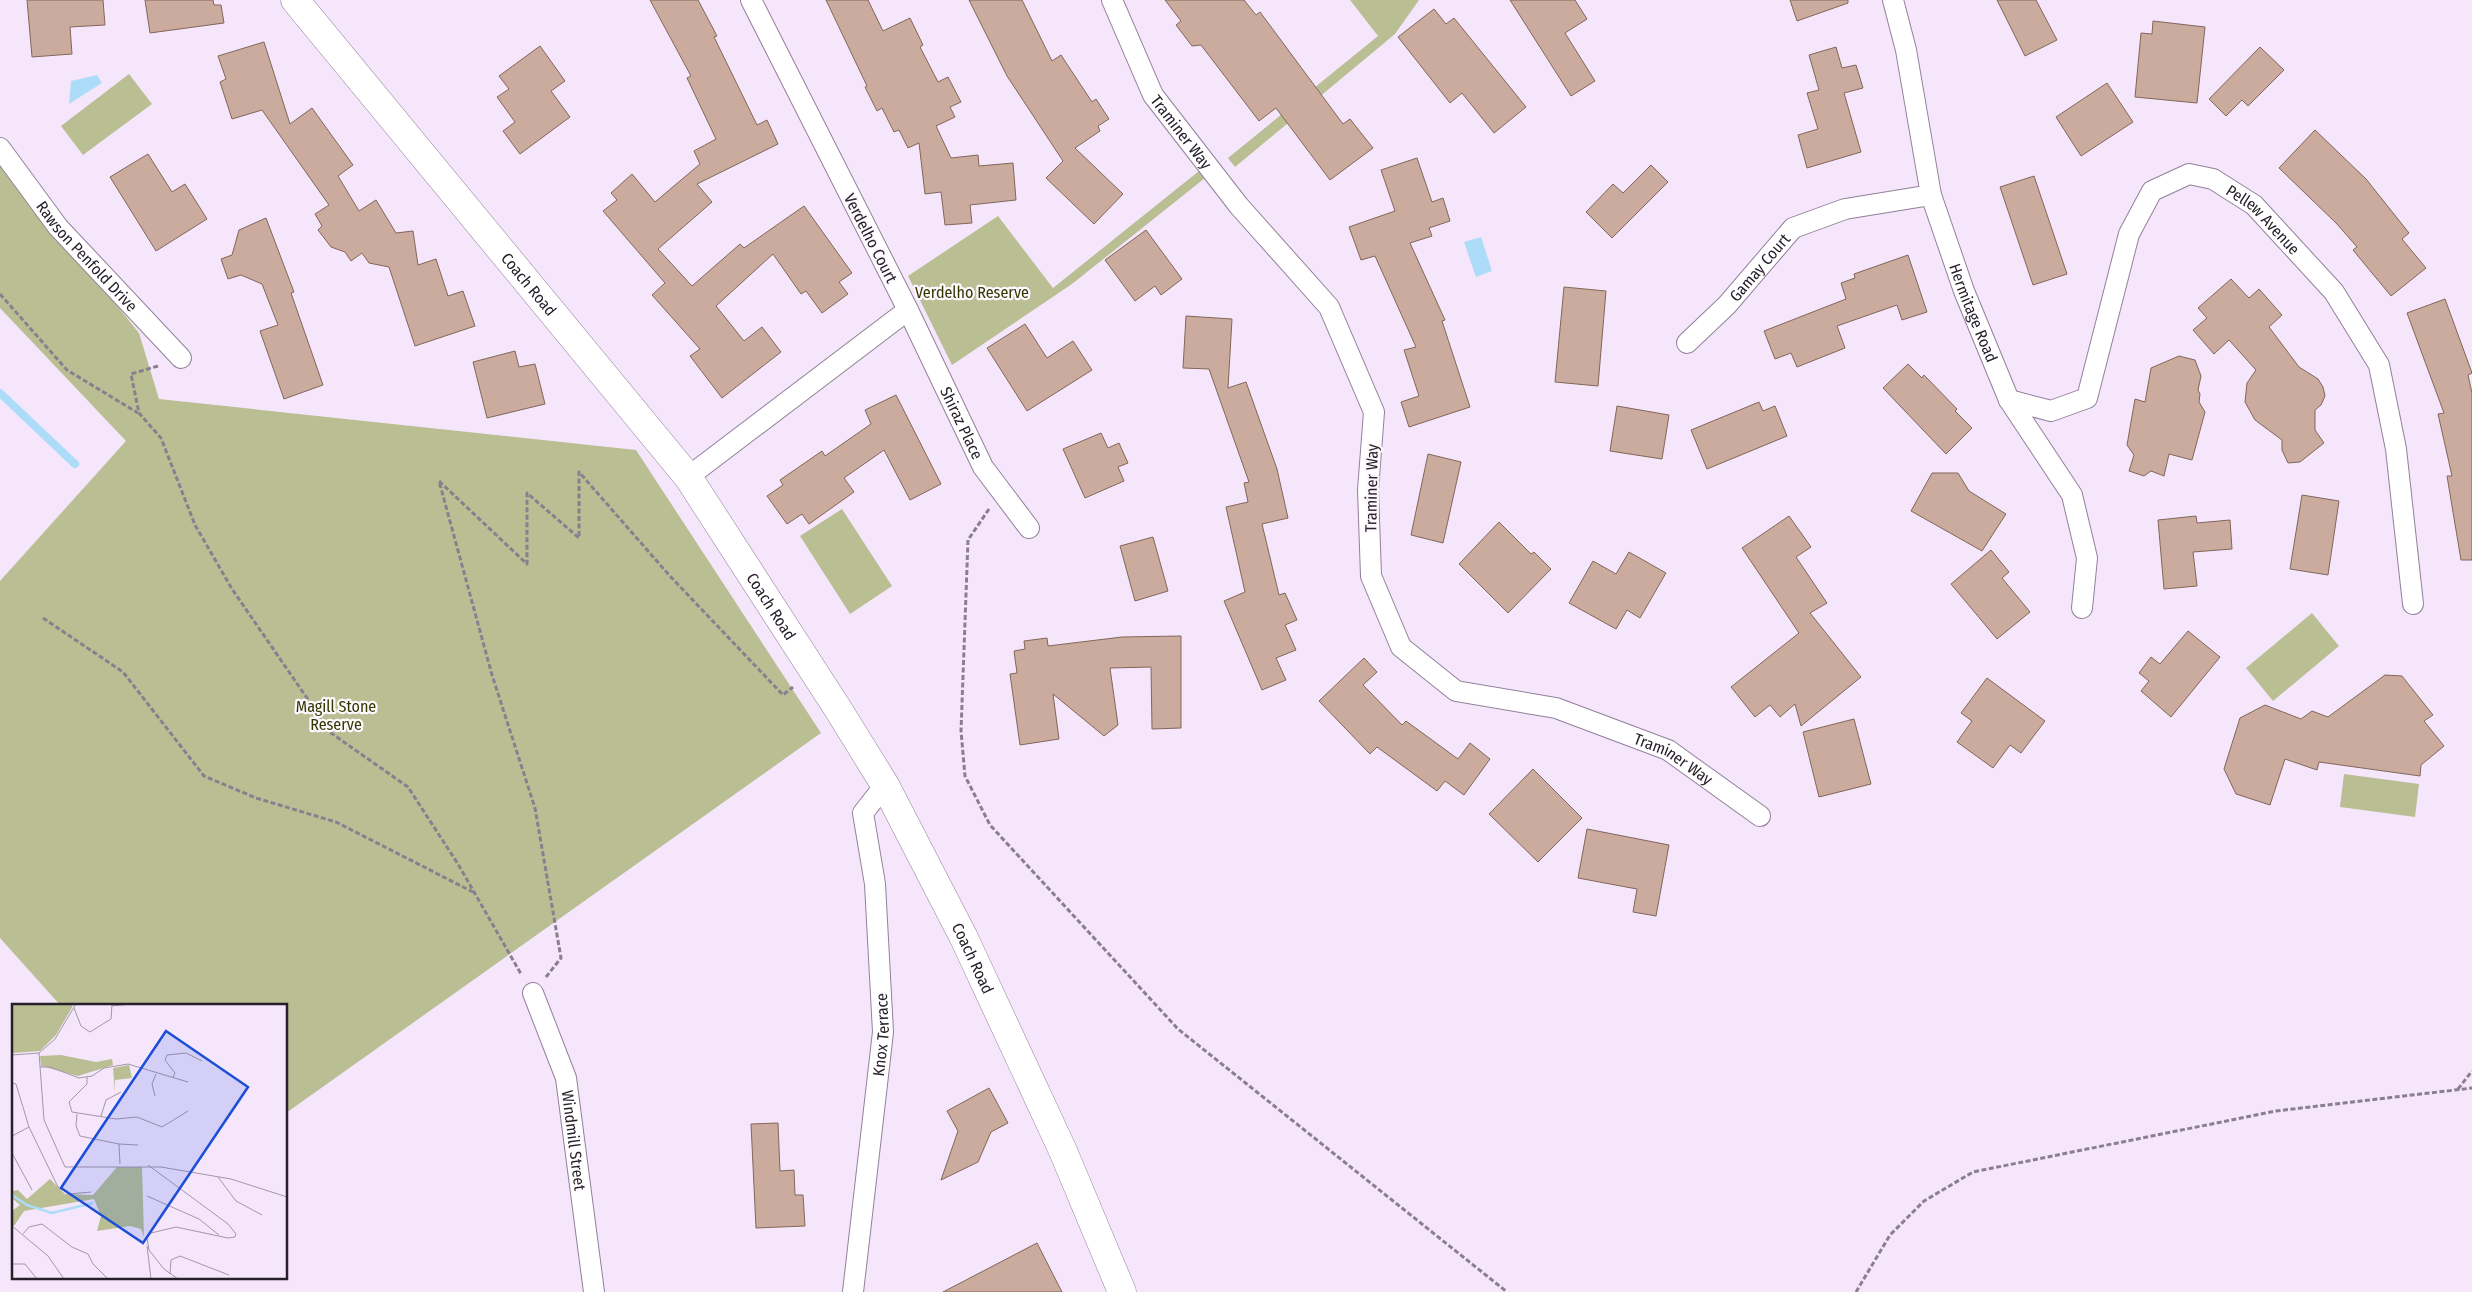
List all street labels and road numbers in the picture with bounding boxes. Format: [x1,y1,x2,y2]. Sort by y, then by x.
street label: Traminer Way [1147,91,1216,173]
street label: Pellew Avenue [2223,181,2304,259]
street label: Verdelho Court [840,190,901,287]
street label: Rawson Penfold Drive [32,197,141,316]
street label: Gamay Court [1725,229,1795,305]
street label: Coach Road [497,249,560,320]
street label: Hermitage Road [1945,261,2001,365]
street label: Shiraz Place [936,384,987,462]
street label: Traminer Way [1361,443,1382,532]
street label: Coach Road [743,569,800,644]
street label: Traminer Way [1631,729,1717,789]
street label: Coach Road [948,920,998,997]
street label: Knox Terrace [869,992,893,1077]
street label: Windmill Street [558,1089,590,1192]

